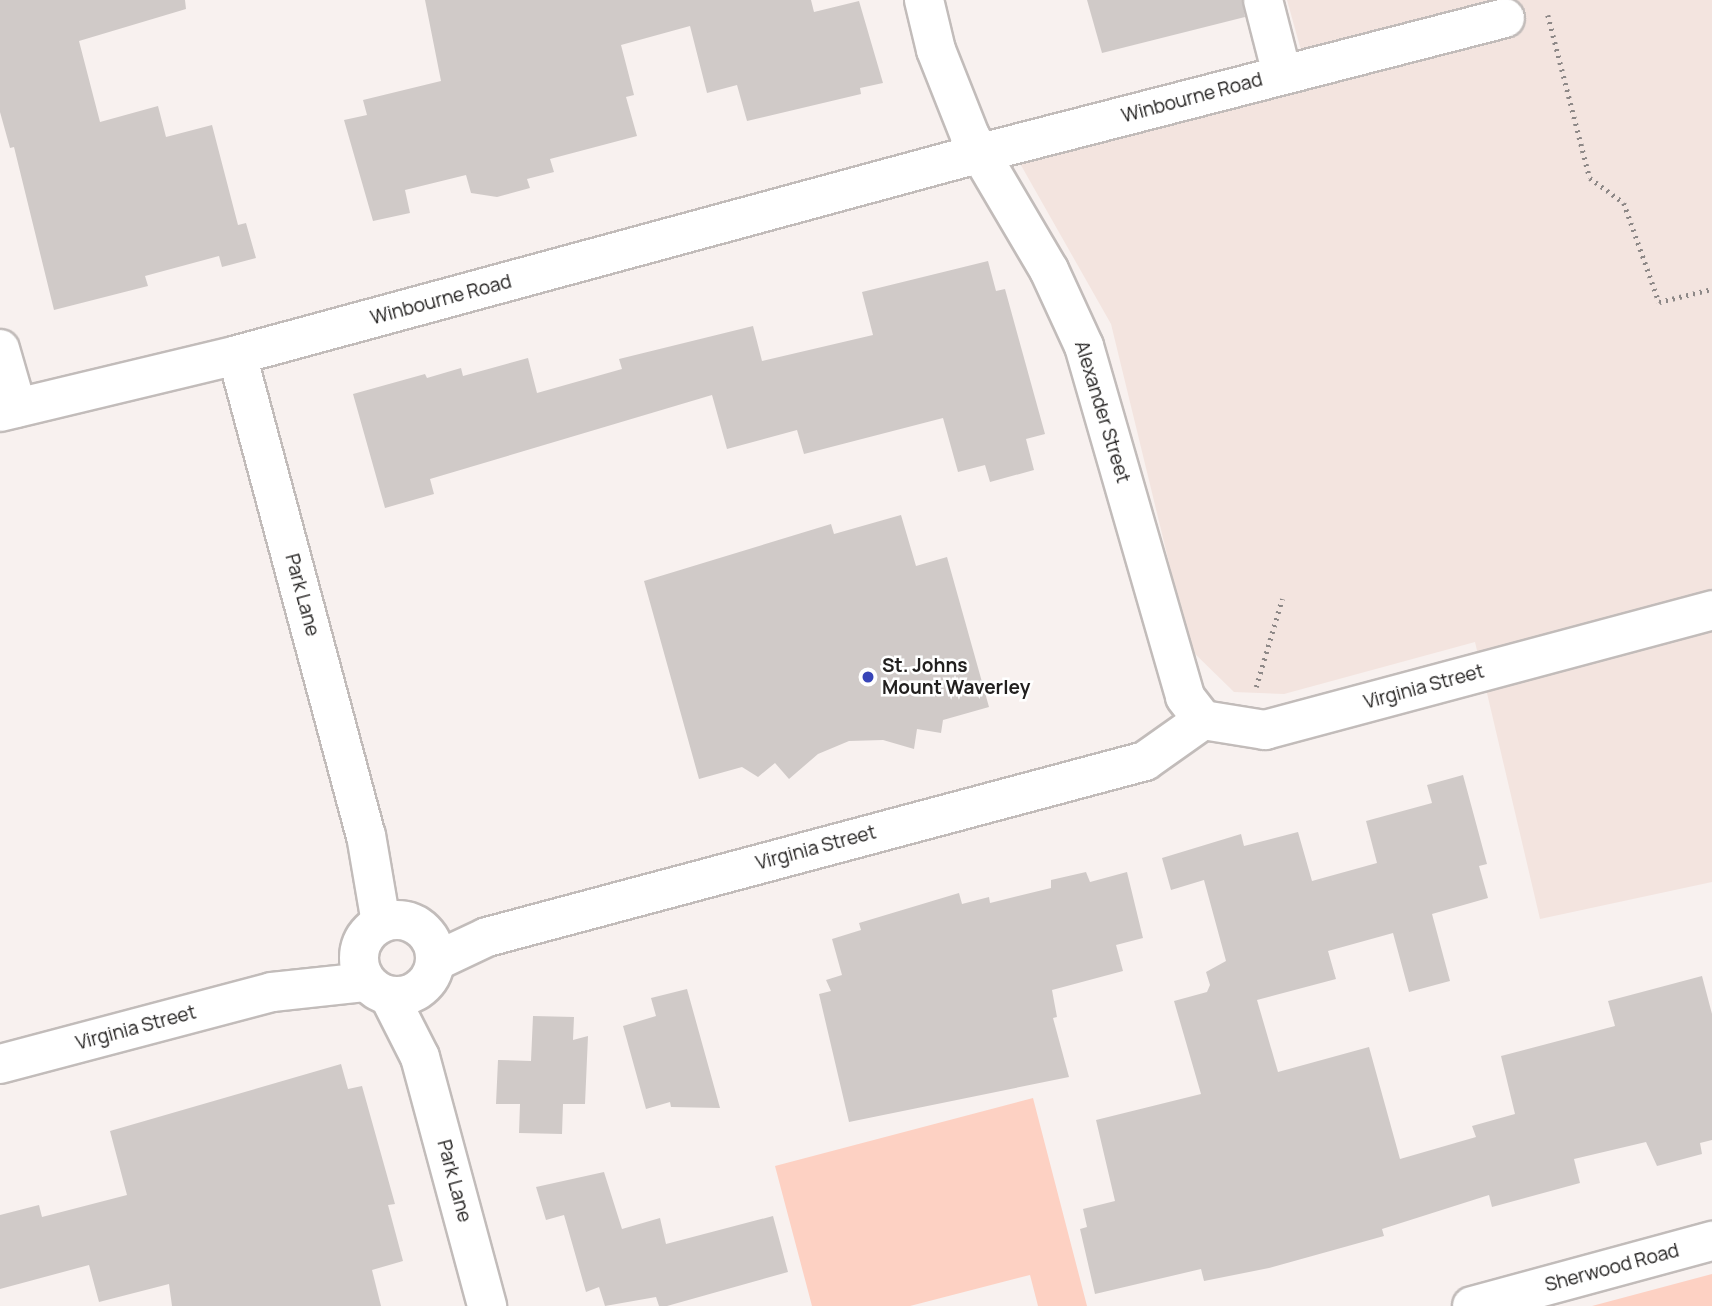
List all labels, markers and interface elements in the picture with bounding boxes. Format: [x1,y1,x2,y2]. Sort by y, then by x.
street label: Winbourne Road [1119,68,1265,128]
street label: Winbourne Road [368,270,514,330]
street label: Alexander Street [1070,338,1134,486]
street label: Park Lane [280,551,324,639]
place label: St. Johns Mount Waverley [882,655,1030,699]
street label: Virginia Street [1361,660,1487,714]
marker: St. Johns Mount Waverley [860,669,876,685]
street label: Virginia Street [753,821,879,875]
street label: Virginia Street [73,1001,199,1055]
street label: Park Lane [432,1137,476,1225]
street label: Sherwood Road [1543,1239,1681,1297]

